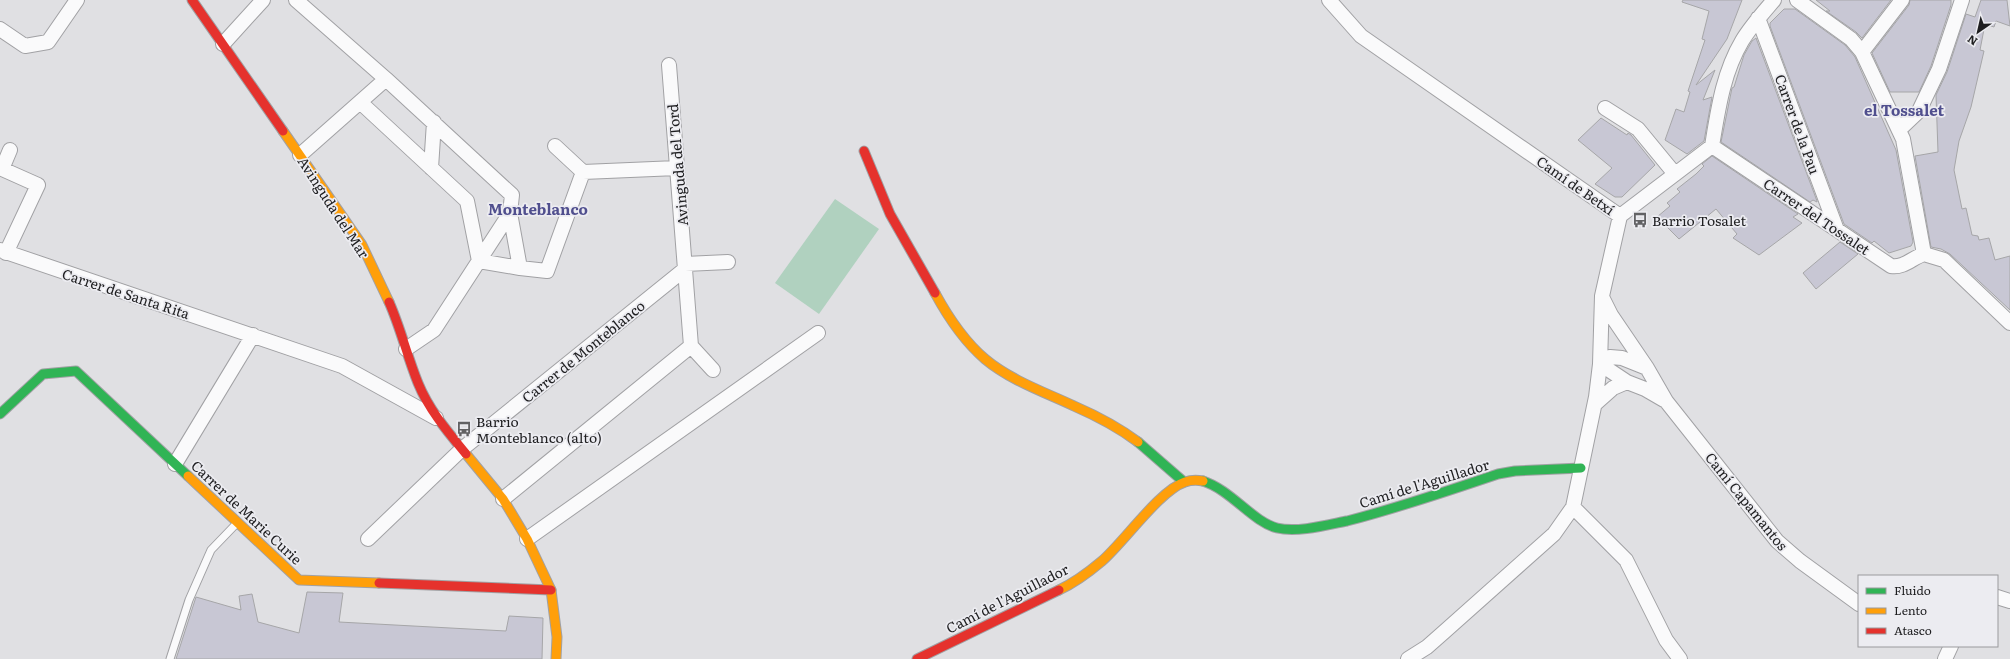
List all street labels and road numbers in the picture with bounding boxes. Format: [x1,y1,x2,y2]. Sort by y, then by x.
street label: Carrer de la Pau [1771,71,1825,177]
street label: Avinguda del Tord [662,103,692,227]
street label: Camí de Betxí [1533,151,1619,219]
street label: Avinguda del Mar [294,152,375,262]
street label: Carrer del Tossalet [1760,173,1874,259]
street label: Carrer de Santa Rita [60,263,193,323]
street label: Carrer de Monteblanco [517,295,649,407]
street label: Camí Capamantos [1701,448,1793,554]
street label: Camí de l'Aguillador [1357,454,1492,512]
street label: Carrer de Marie Curie [187,455,307,569]
street label: Camí de l'Aguillador [942,558,1072,638]

